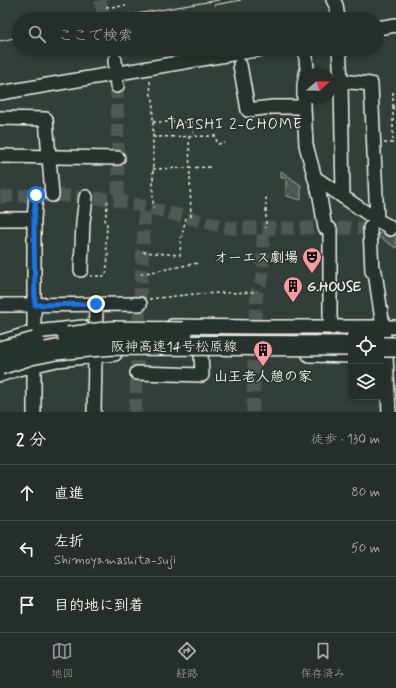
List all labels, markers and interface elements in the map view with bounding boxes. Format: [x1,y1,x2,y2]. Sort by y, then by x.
search box [12,12,384,56]
icon: search [26,23,48,45]
text: ここで検索 [58,26,133,46]
north arrow [300,68,336,104]
district label: TAISHI 2-CHOME [167,115,303,135]
route start [27,186,45,204]
theatre icon: オーエス劇場 [301,246,323,274]
place label: オーエス劇場 [214,249,298,267]
building icon: G.HOUSE [282,275,304,303]
place label: G.HOUSE [307,278,361,296]
route end [87,295,105,313]
map controls [348,328,384,400]
button: locate [348,328,384,364]
street label: 阪神高速14号松原線 [111,338,237,356]
building icon: 山王老人憩の家 [252,339,274,367]
button: layers [348,364,384,400]
place label: 山王老人憩の家 [214,368,312,386]
text: 2 分 [16,429,46,451]
text: 徒歩 · 130 m [311,431,380,448]
icon: ahead [16,482,38,504]
text: 直進 [54,484,84,504]
text: 80 m [351,484,380,501]
text: 左折 [54,532,84,552]
icon: left [16,538,38,560]
text: 50 m [351,540,380,557]
text: Shimoyamashita-suji [54,552,176,569]
icon: arrive [16,594,38,616]
text: 目的地に到着 [54,596,144,616]
tab: 地図 [51,640,73,681]
tab: 経路 [176,640,198,681]
tab: 保存済み [301,640,345,681]

